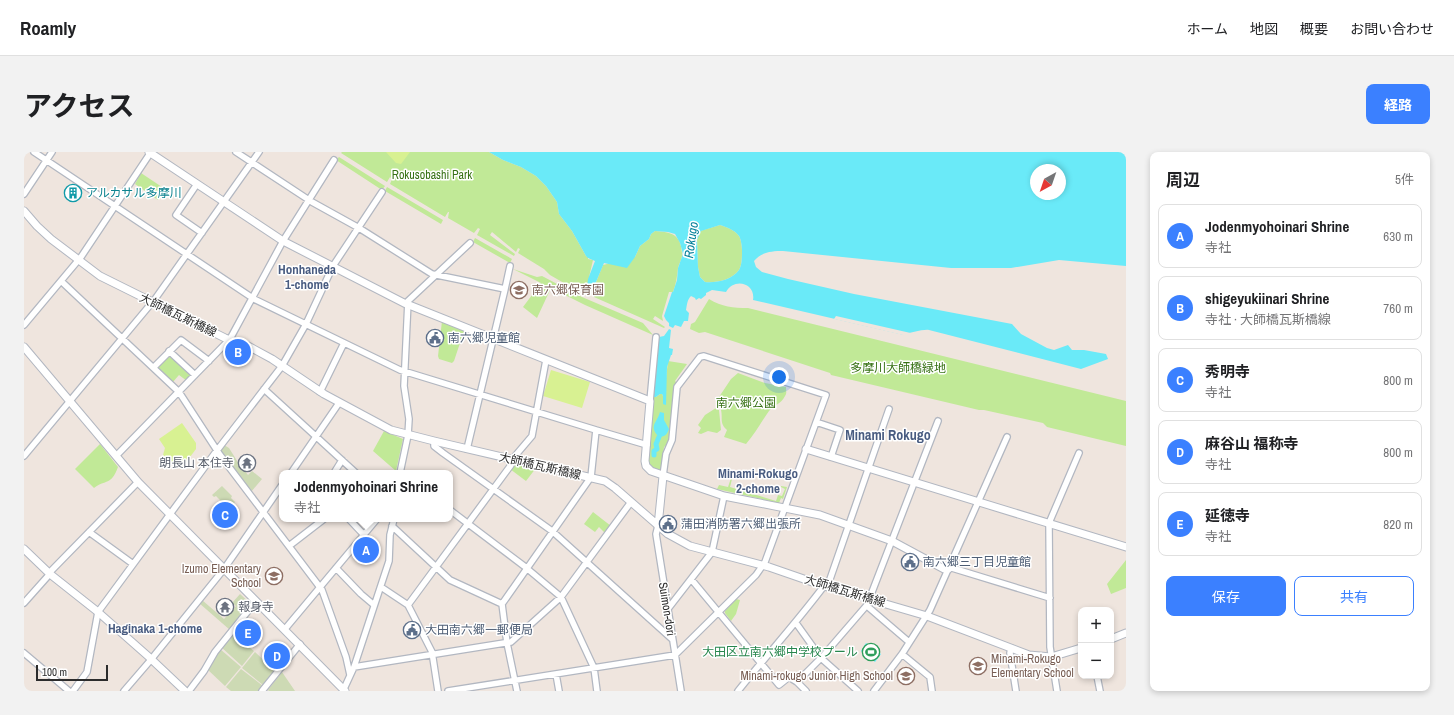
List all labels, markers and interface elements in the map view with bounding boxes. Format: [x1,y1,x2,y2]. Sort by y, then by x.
text: Roamly [20,15,76,41]
text: ホーム [1186,20,1228,38]
text: 地図 [1250,20,1278,38]
text: 概要 [1300,20,1328,38]
text: お問い合わせ [1350,20,1434,38]
button: 経路 [1366,84,1430,124]
text: アクセス [24,87,135,125]
north arrow [1030,164,1066,200]
park label: Rokusobashi Park [392,167,472,183]
text: 周辺 [1166,168,1200,191]
text: 5件 [1395,171,1414,188]
building icon: アルカサル多摩川 [63,183,83,203]
place label: アルカサル多摩川 [86,185,182,201]
text: Jodenmyohoinari Shrine [1205,216,1349,237]
water label: Rokugo [680,221,702,259]
text: A [1176,228,1184,245]
text: 630 m [1383,228,1413,245]
text: 寺社 [1205,239,1231,256]
district label: Honhaneda 1-chome [278,261,336,293]
school or university icon: 南六郷保育園 [509,280,529,300]
place label: 南六郷保育園 [532,282,604,298]
text: shigeyukiinari Shrine [1205,288,1329,309]
street label: 大師橋瓦斯橋線 [137,289,219,341]
text: B [1176,300,1184,317]
text: 760 m [1383,300,1413,317]
text: 寺社 · 大師橋瓦斯橋線 [1205,311,1331,328]
public building icon: 南六郷児童館 [425,328,445,348]
place label: 南六郷児童館 [448,330,520,346]
pin: B [225,337,251,367]
park label: 多摩川大師橋緑地 [850,360,946,376]
text: 秀明寺 [1205,361,1250,382]
your location [769,367,789,387]
text: C [1176,372,1184,389]
text: 800 m [1383,372,1413,389]
text: 寺社 [1205,384,1231,401]
park label: 南六郷公園 [716,395,776,411]
district label: Minami Rokugo [845,426,931,444]
text: 麻谷山 福称寺 [1205,433,1298,454]
text: D [1176,444,1184,461]
text: 800 m [1383,444,1413,461]
street label: 大師橋瓦斯橋線 [497,449,583,483]
temple icon: 朗長山 本住寺 [237,453,257,473]
place label: 朗長山 本住寺 [159,455,234,471]
text: 寺社 [1205,456,1231,473]
district label: Minami-Rokugo 2-chome [718,465,798,497]
popup [279,470,453,522]
text: Jodenmyohoinari Shrine [294,476,438,497]
text: 寺社 [294,499,320,516]
pin: C [212,500,238,530]
text: 延徳寺 [1205,505,1250,526]
public building icon: 蒲田消防署六郷出張所 [658,514,678,534]
place label: 蒲田消防署六郷出張所 [681,516,801,532]
text: E [1176,516,1184,533]
text: 820 m [1383,516,1413,533]
text: 寺社 [1205,528,1231,545]
pin: A [353,535,379,565]
public building icon: 南六郷三丁目児童館 [900,552,920,572]
place label: 南六郷三丁目児童館 [923,554,1031,570]
place label: Izumo Elementary School [182,561,261,591]
school or university icon: Izumo Elementary School [264,566,284,586]
street label: 大師橋瓦斯橋線 [802,571,888,611]
button: 保存 [1166,576,1286,616]
button: 共有 [1294,576,1414,616]
street label: Suimon-dori [655,581,679,637]
temple icon: 報身寺 [215,597,235,617]
place label: 報身寺 [238,599,274,615]
map controls [1078,607,1114,679]
button: + [1078,607,1114,643]
pin: E [235,618,261,648]
district label: Haginaka 1-chome [108,620,202,637]
public building icon: 大田南六郷一郵便局 [402,620,422,640]
place label: 大田南六郷一郵便局 [425,622,533,638]
pin: D [264,641,290,671]
sports icon: 大田区立南六郷中学校プール [861,642,881,662]
button: − [1078,643,1114,679]
place label: 大田区立南六郷中学校プール [702,644,858,660]
place label: Minami-Rokugo Elementary School [991,651,1074,681]
school or university icon: Minami-Rokugo Elementary School [968,656,988,676]
scale bar [36,663,108,682]
text: 100 m [42,665,67,679]
school or university icon: Minami-rokugo Junior High School [896,666,916,686]
place label: Minami-rokugo Junior High School [740,668,893,684]

